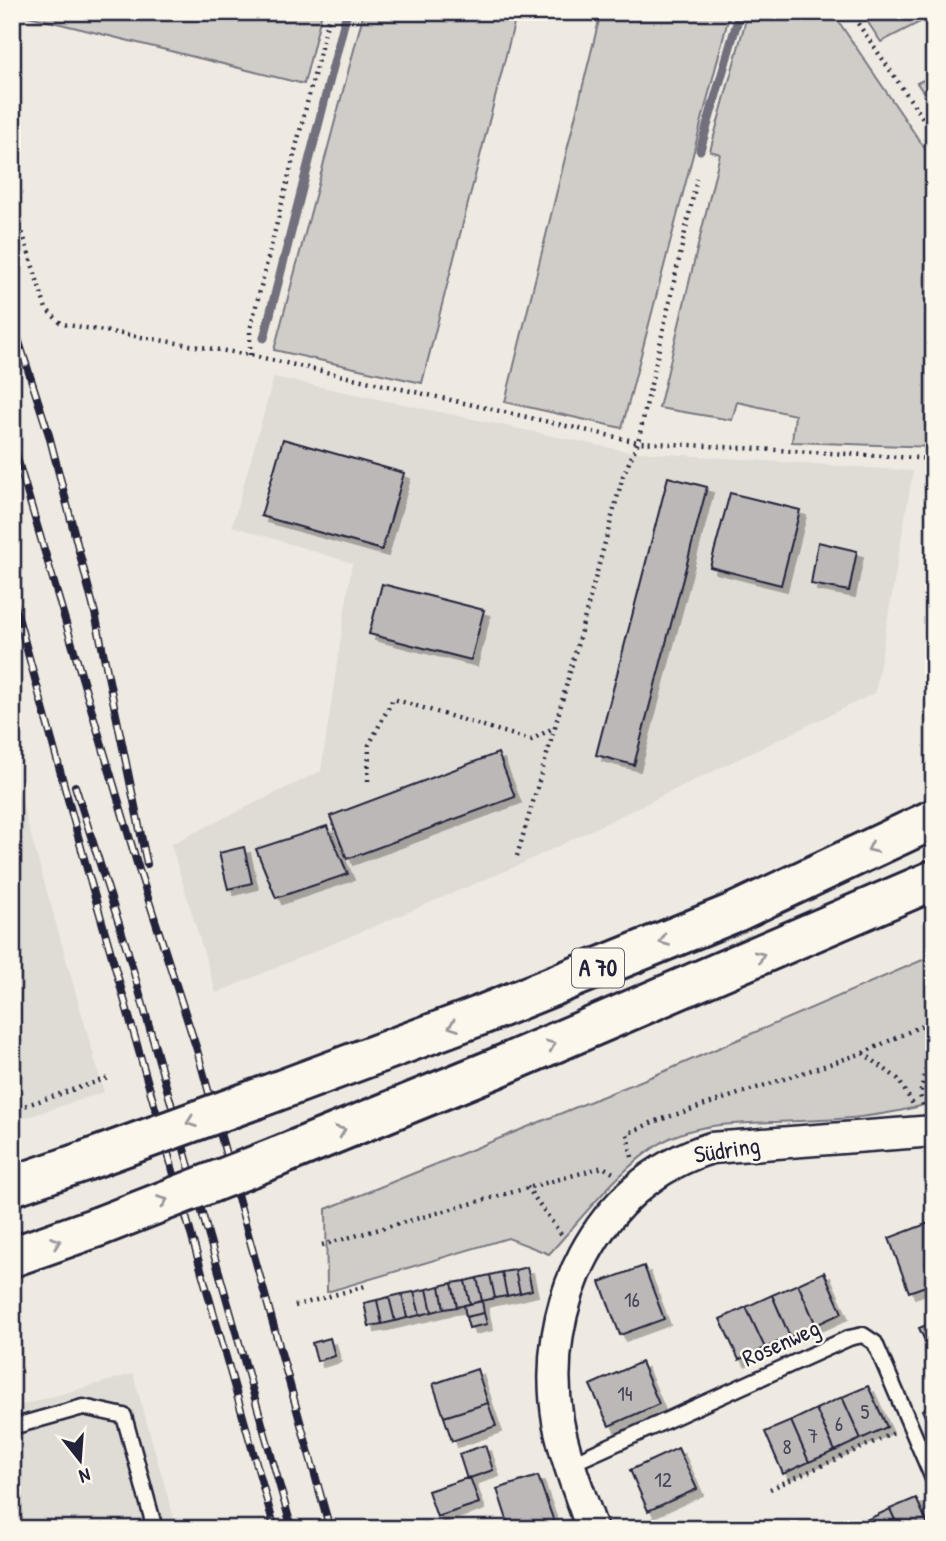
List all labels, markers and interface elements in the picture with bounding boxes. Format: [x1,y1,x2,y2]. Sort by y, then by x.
one-way arrow [867,840,879,854]
one-way arrow [659,933,672,947]
road number: A 70 [572,948,624,987]
one-way arrow [753,950,766,964]
one-way arrow [448,1017,460,1031]
one-way arrow [544,1039,556,1053]
one-way arrow [186,1114,198,1128]
one-way arrow [334,1126,346,1140]
street label: Südring [692,1128,762,1170]
one-way arrow [157,1195,169,1209]
one-way arrow [50,1236,62,1250]
house number: 16 [624,1285,640,1314]
street label: Rosenweg [737,1311,824,1373]
house number: 14 [617,1379,633,1408]
house number: 5 [861,1397,870,1426]
house number: 6 [835,1409,843,1438]
house number: 7 [808,1421,818,1450]
north arrow [46,1426,116,1496]
house number: 8 [782,1432,792,1461]
text: N [76,1462,94,1490]
house number: 12 [654,1465,672,1494]

